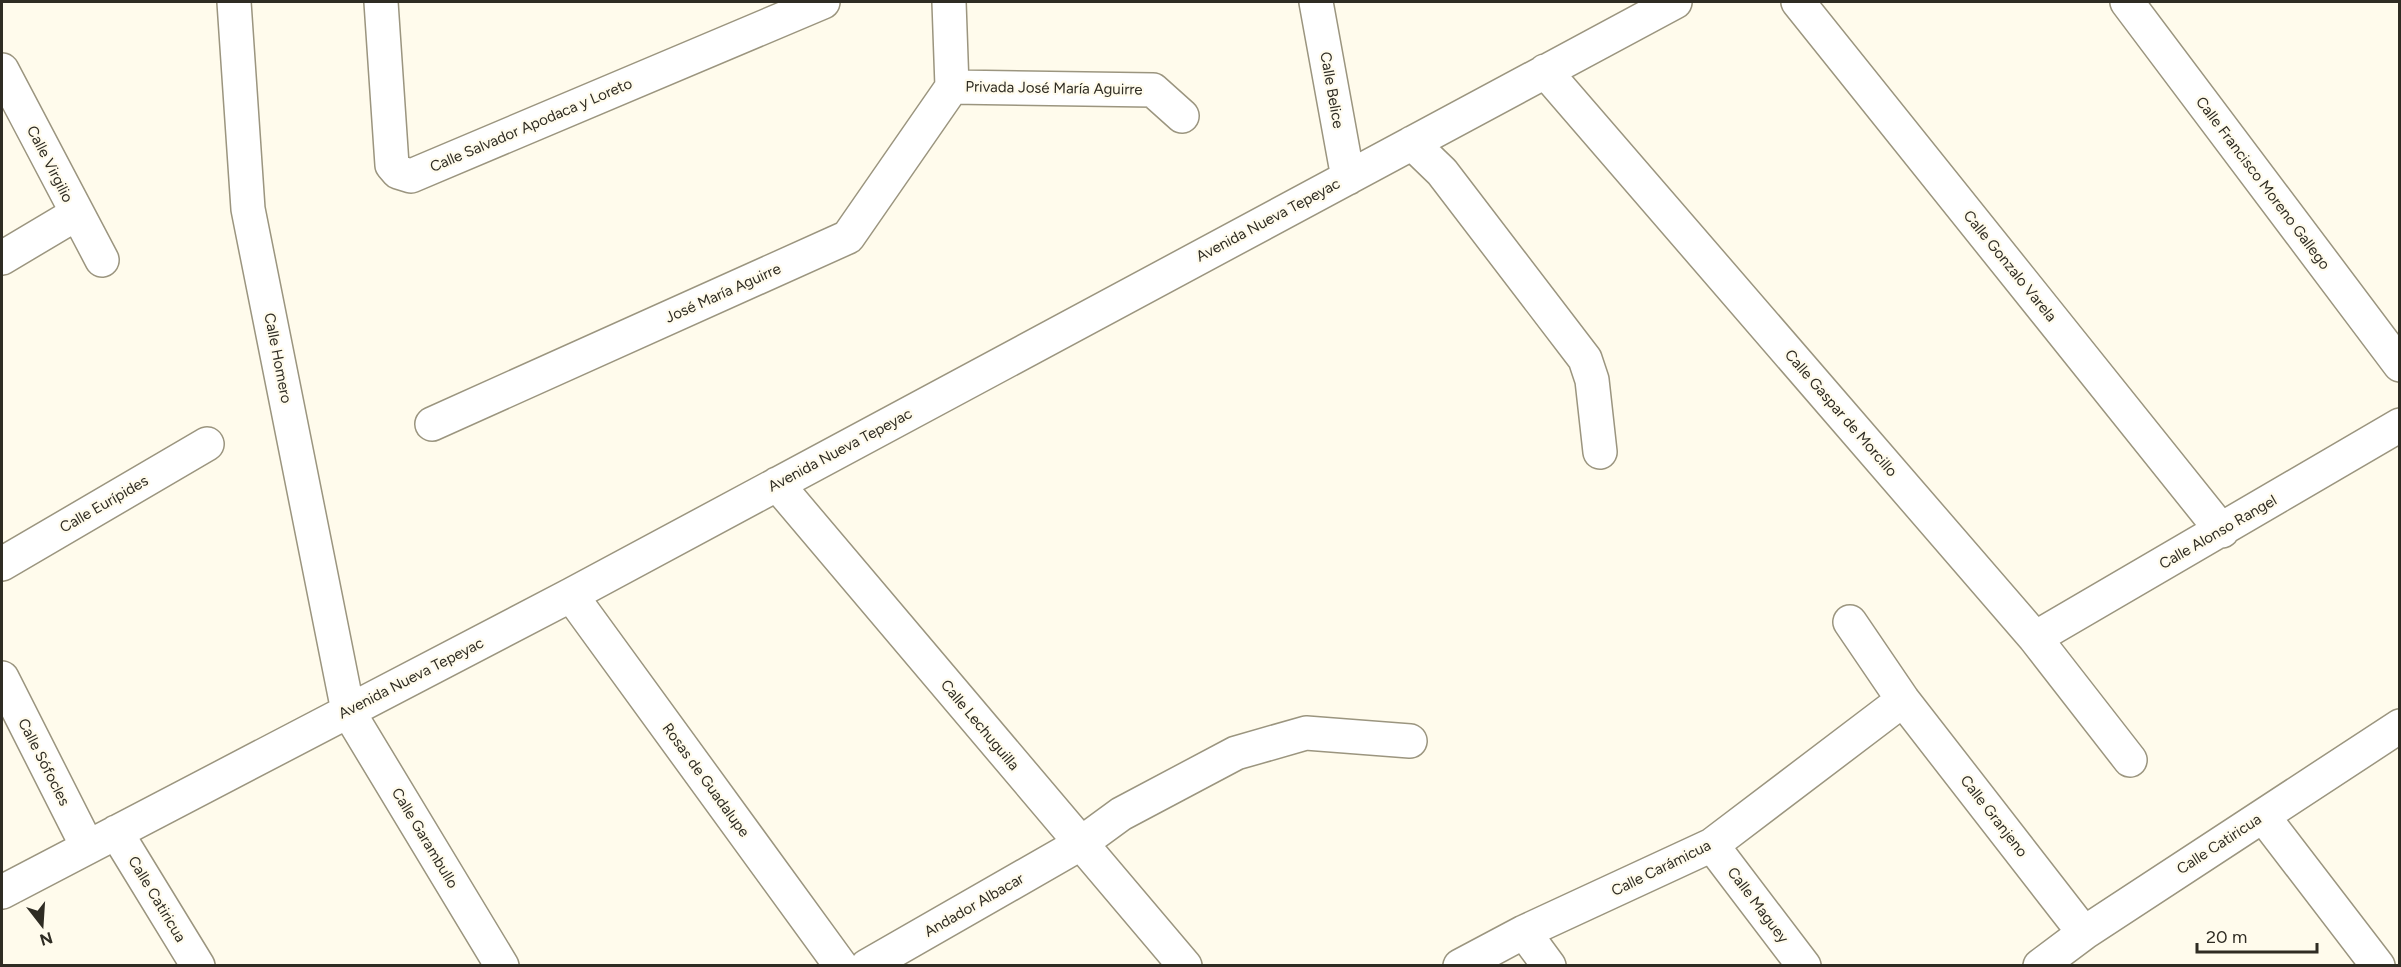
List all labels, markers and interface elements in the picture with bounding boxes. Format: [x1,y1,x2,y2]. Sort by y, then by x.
street label: Calle Belice [1316,50,1348,130]
street label: Calle Salvador Apodaca y Loreto [427,74,635,176]
street label: Privada José María Aguirre [965,77,1143,99]
street label: Calle Francisco Moreno Gallego [2192,93,2334,273]
street label: Calle Virgilio [23,123,77,206]
street label: Avenida Nueva Tepeyac [1193,174,1343,266]
street label: Calle Gonzalo Varela [1960,207,2060,325]
street label: José María Aguirre [662,259,784,327]
street label: Calle Homero [260,311,296,405]
street label: Calle Gaspar de Morcillo [1781,346,1901,480]
street label: Avenida Nueva Tepeyac [765,404,915,496]
street label: Calle Eurípides [57,471,151,537]
street label: Calle Alonso Rangel [2156,491,2280,573]
street label: Avenida Nueva Tepeyac [335,634,487,722]
street label: Calle Lechuguilla [937,676,1023,774]
street label: Calle Sófocles [14,715,74,809]
street label: Rosas de Guadalupe [659,719,753,841]
street label: Calle Granjeno [1957,772,2032,861]
street label: Calle Garambullo [388,785,462,892]
street label: Calle Catiricua [2173,810,2265,878]
street label: Calle Carámicua [1608,836,1714,900]
street label: Calle Catiricua [124,853,190,945]
street label: Calle Maguey [1724,864,1792,947]
street label: Andador Albacar [921,869,1027,941]
north arrow [12,895,72,955]
scale bar [2197,916,2317,954]
text: 20 m [2206,926,2247,948]
text: N [38,928,55,950]

